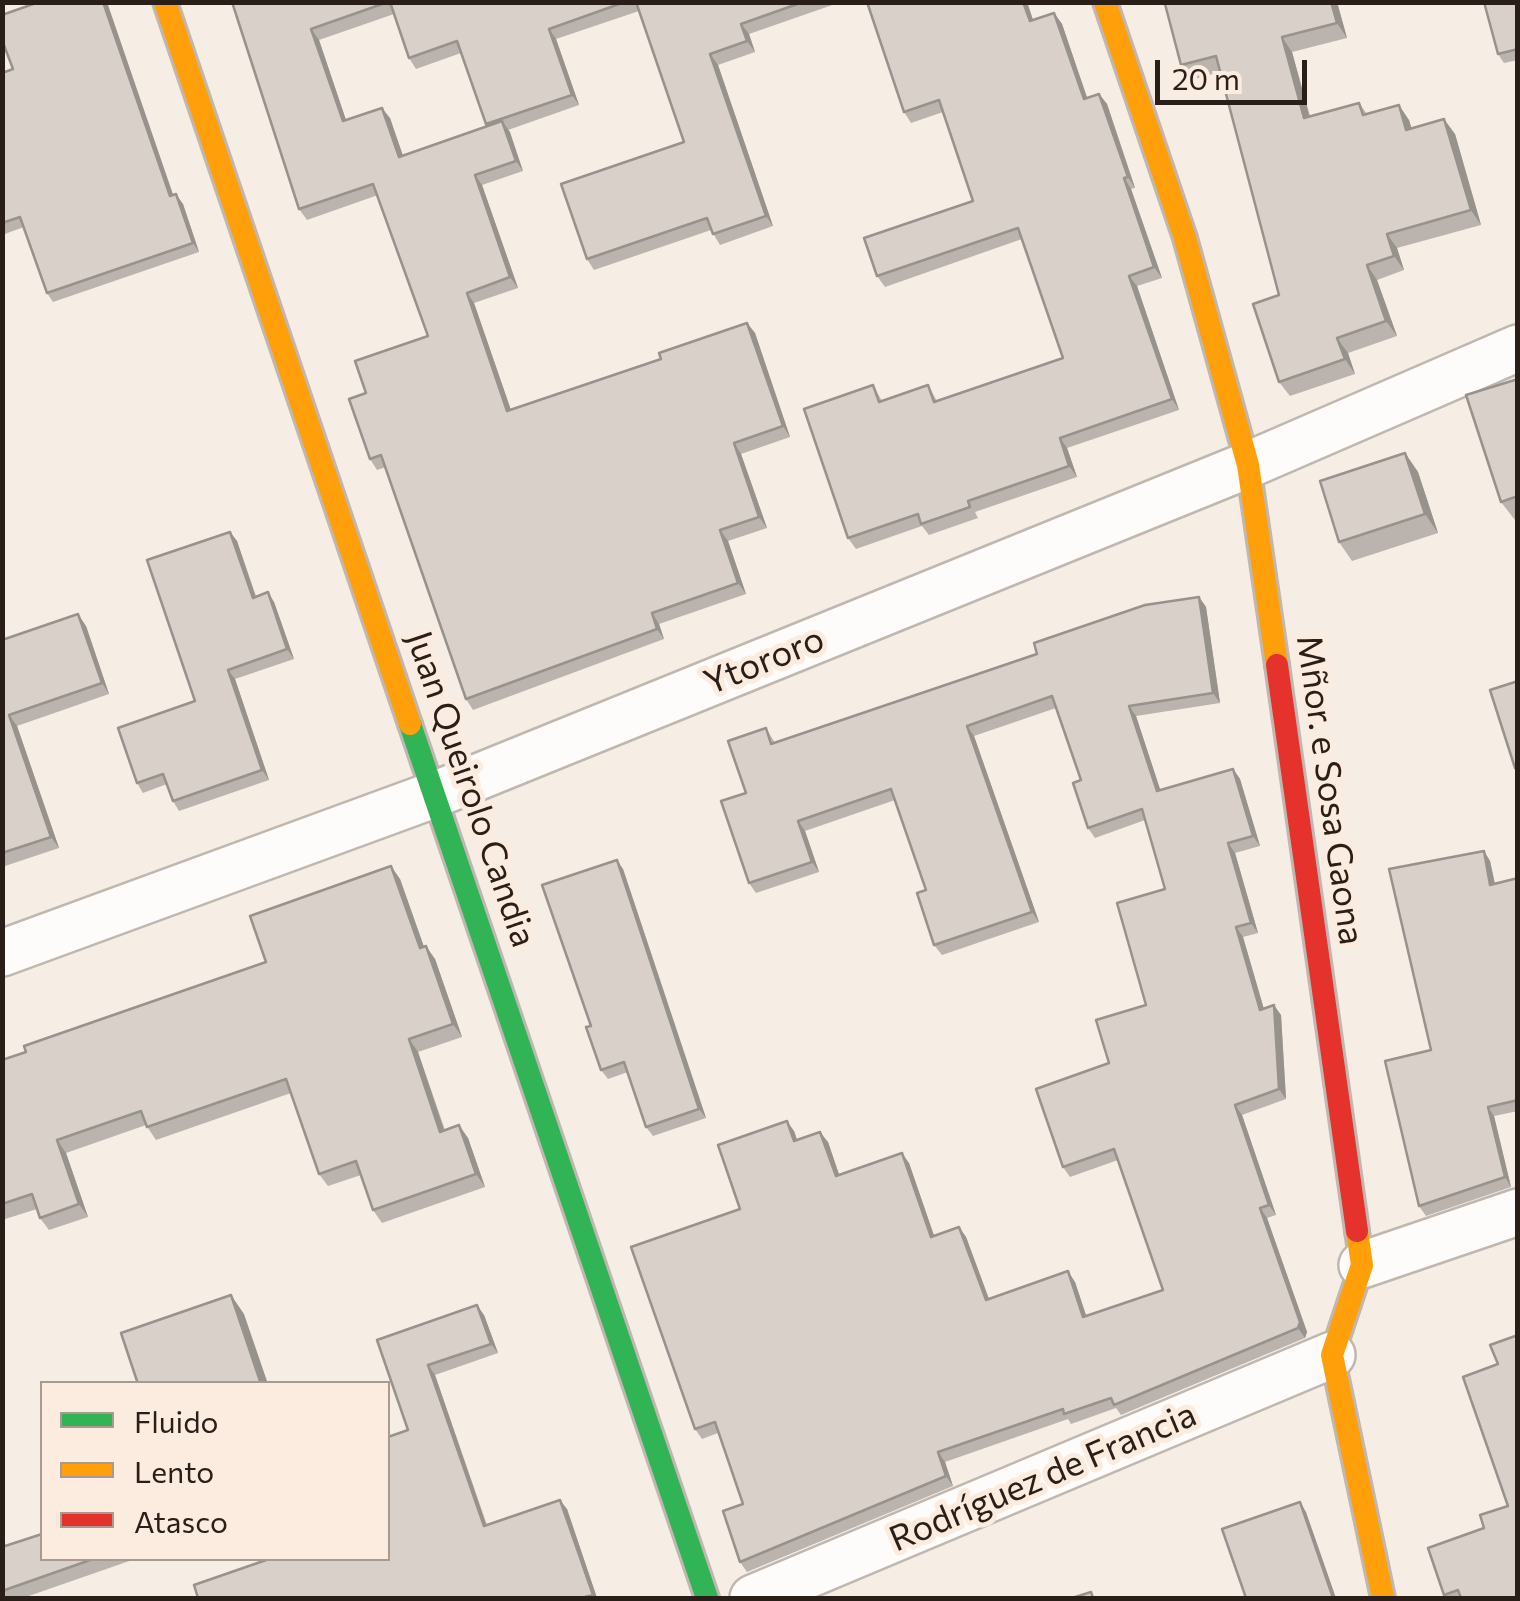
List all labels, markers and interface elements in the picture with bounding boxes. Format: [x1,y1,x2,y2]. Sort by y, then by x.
scale bar [1160,40,1312,102]
text: 20 m [1172,59,1240,96]
street label: Ytororo [698,618,830,704]
street label: Juan Queirolo Candia [397,626,545,952]
street label: Mñor. e Sosa Gaona [1287,633,1373,947]
legend [40,1381,390,1561]
street label: Rodríguez de Francia [883,1393,1203,1561]
text: Fluido [134,1402,219,1439]
text: Lento [134,1452,214,1489]
text: Atasco [134,1502,228,1539]

